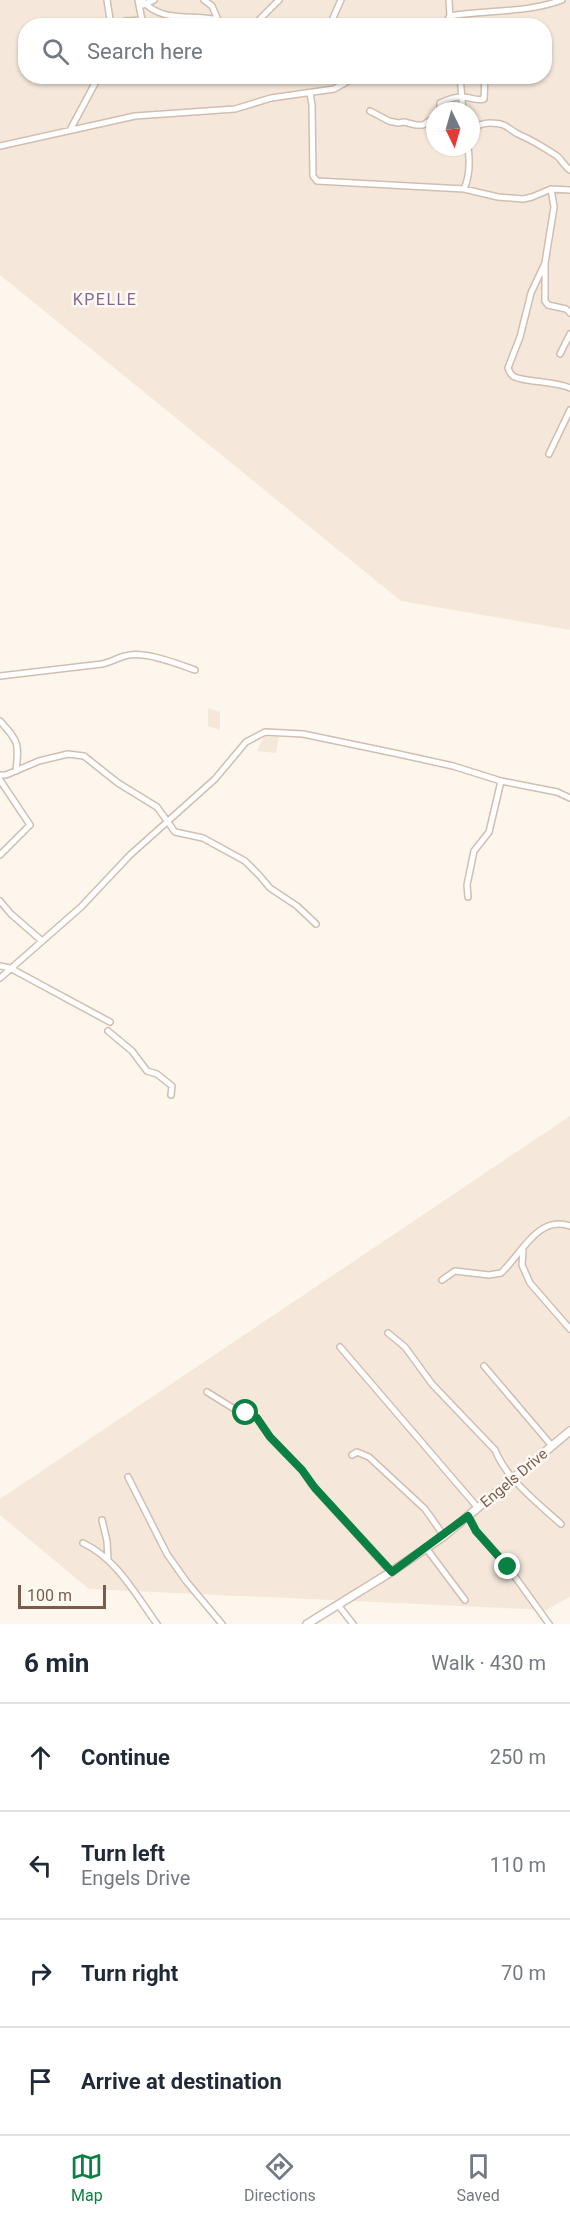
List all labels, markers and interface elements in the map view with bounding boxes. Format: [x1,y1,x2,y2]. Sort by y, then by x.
search box [18,18,552,84]
icon: search [39,35,72,68]
text: Search here [87,39,203,64]
north arrow [426,102,480,156]
district label: KPELLE [73,290,137,309]
route start [232,1399,258,1425]
street label: Engels Drive [477,1445,551,1511]
route end [494,1553,520,1579]
scale bar [18,1582,106,1610]
text: 100 m [27,1586,72,1605]
text: 6 min [24,1648,89,1678]
text: Walk · 430 m [431,1651,546,1675]
icon: ahead [24,1741,57,1774]
text: Continue [81,1745,170,1770]
text: 250 m [490,1745,546,1769]
text: Turn left [81,1841,165,1866]
icon: left [24,1849,57,1882]
text: 110 m [490,1853,546,1877]
text: Engels Drive [81,1866,190,1890]
icon: right [24,1957,57,1990]
text: Turn right [81,1961,178,1986]
text: 70 m [501,1961,546,1985]
icon: arrive [24,2065,57,2098]
text: Arrive at destination [81,2069,282,2094]
tab: Map [70,2150,103,2205]
tab: Directions [244,2150,316,2205]
tab: Saved [456,2150,500,2205]

